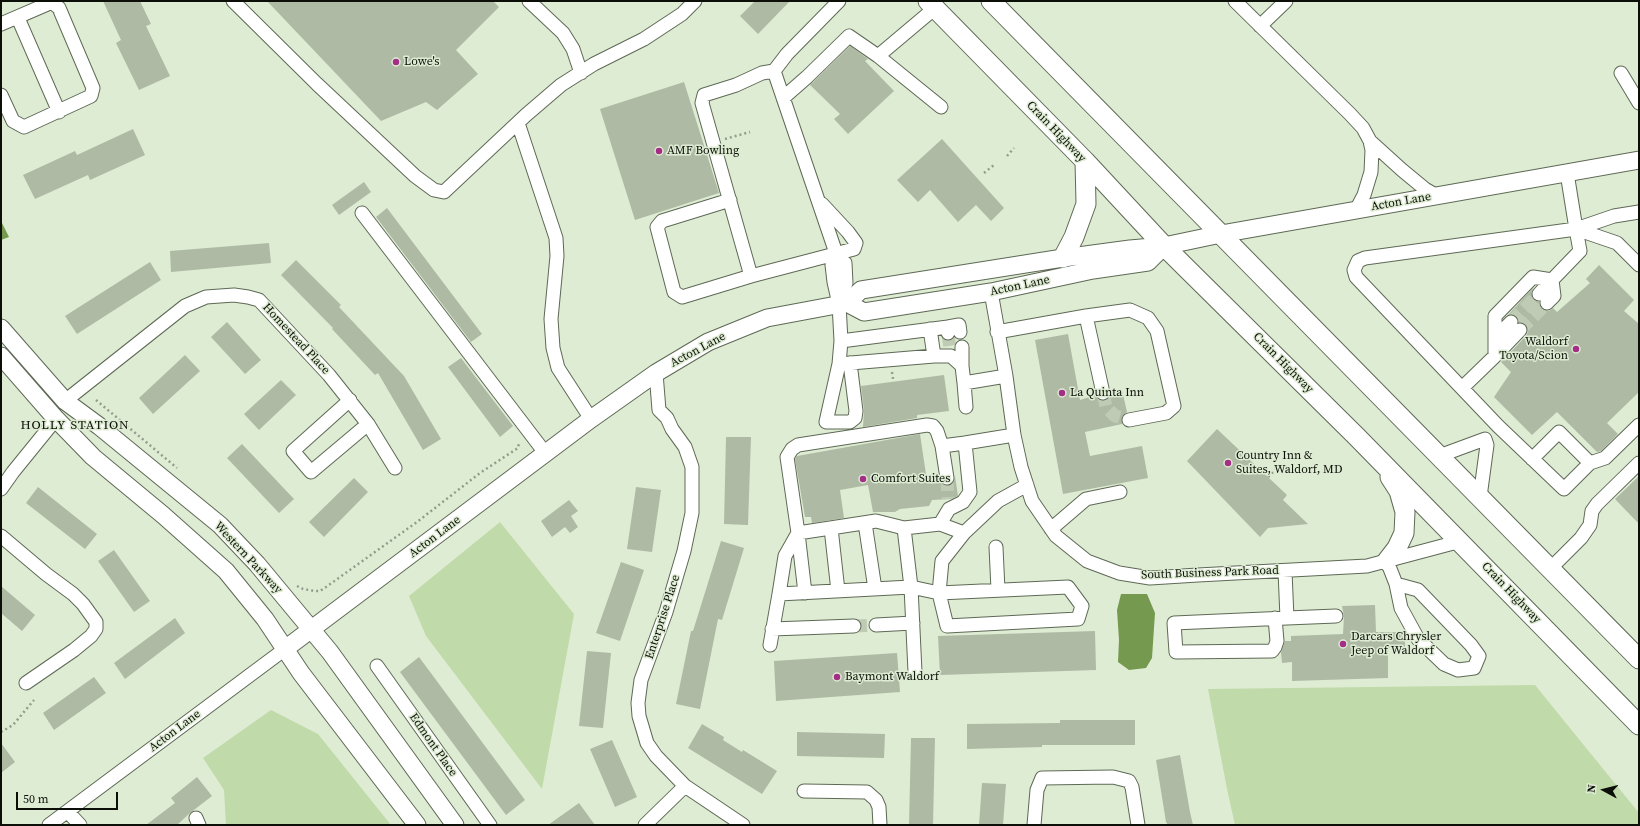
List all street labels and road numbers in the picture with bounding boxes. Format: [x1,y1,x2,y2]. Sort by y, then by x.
street label: Crain Highway [1023,98,1089,166]
street label: Acton Lane [1370,190,1432,214]
street label: Acton Lane [989,273,1051,299]
street label: Homestead Place [259,300,333,378]
street label: Acton Lane [668,329,728,371]
street label: Crain Highway [1250,330,1316,396]
street label: Acton Lane [406,513,464,561]
street label: Western Parkway [211,519,285,597]
street label: Crain Highway [1478,559,1544,627]
street label: South Business Park Road [1141,563,1279,583]
street label: Enterprise Place [643,573,683,661]
street label: Acton Lane [146,707,204,755]
street label: Edmont Place [406,711,460,779]

